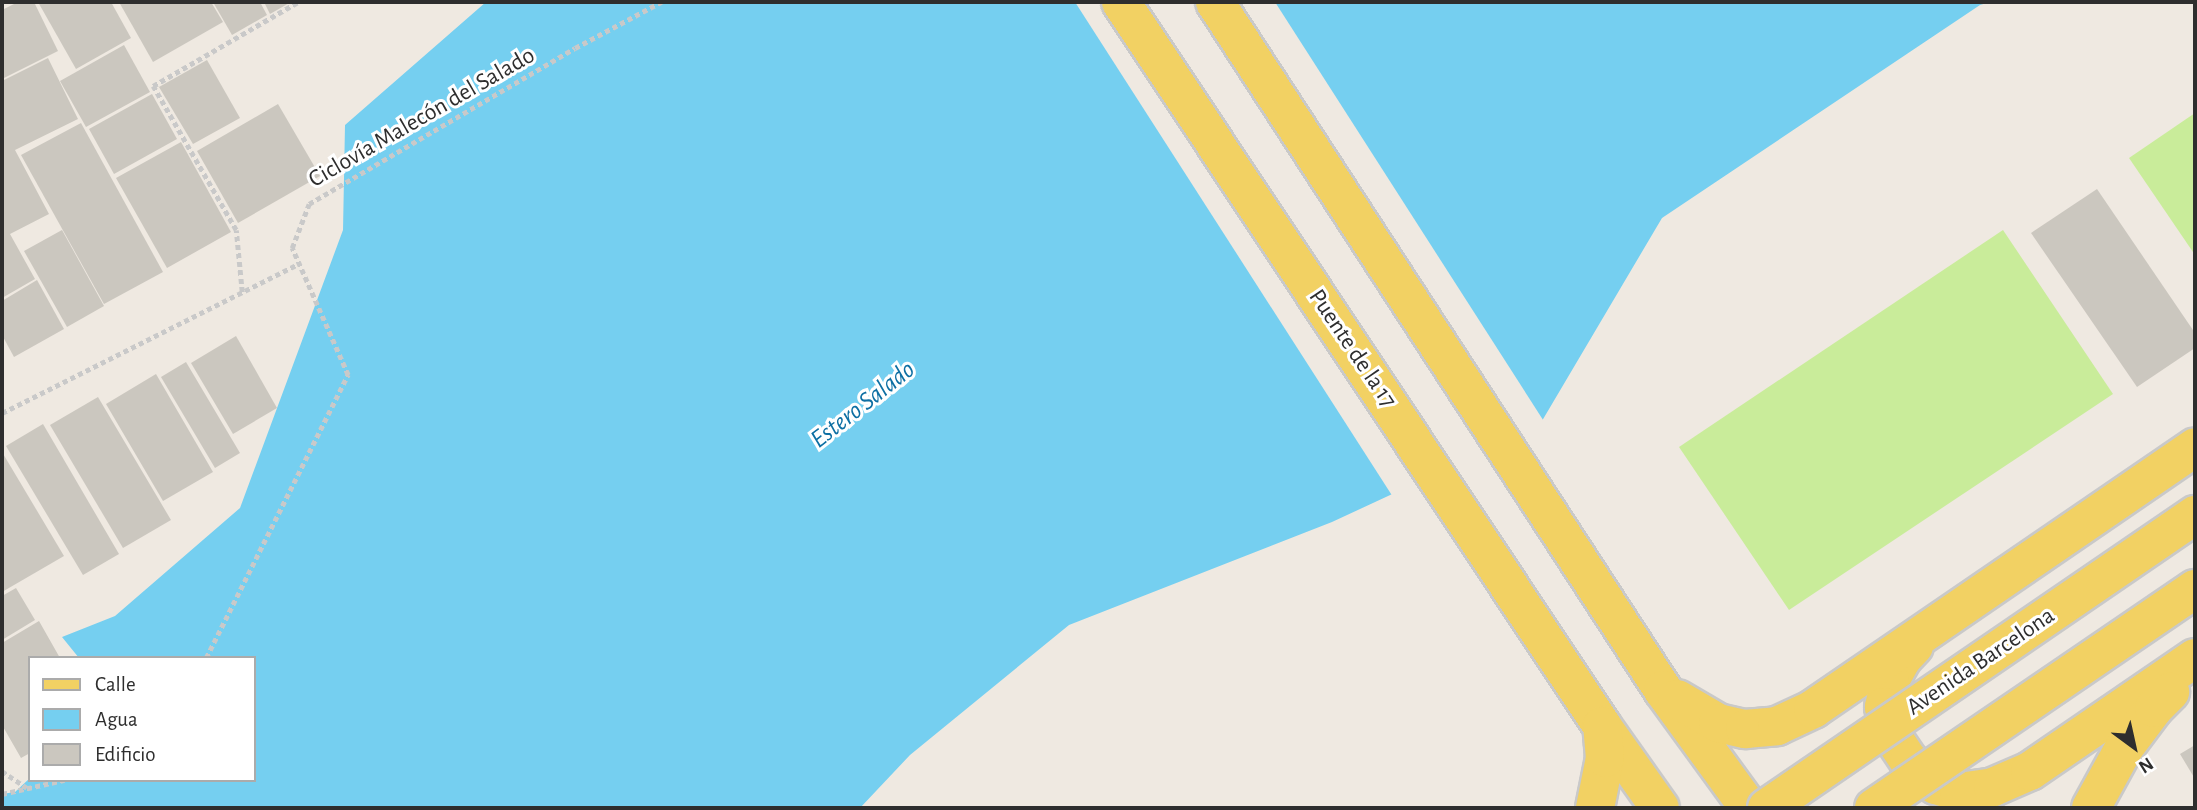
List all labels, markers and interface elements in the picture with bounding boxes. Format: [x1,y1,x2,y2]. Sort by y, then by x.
street label: Ciclovía Malecón del Salado [304,41,540,195]
street label: Puente de la 17 [1302,284,1402,414]
water label: Estero Salado [805,355,921,455]
street label: Avenida Barcelona [1901,602,2061,722]
legend [28,656,256,782]
text: Calle [95,674,136,695]
text: Agua [95,709,138,730]
north arrow [2099,712,2169,782]
text: Edificio [95,744,156,765]
text: N [2135,753,2156,777]

